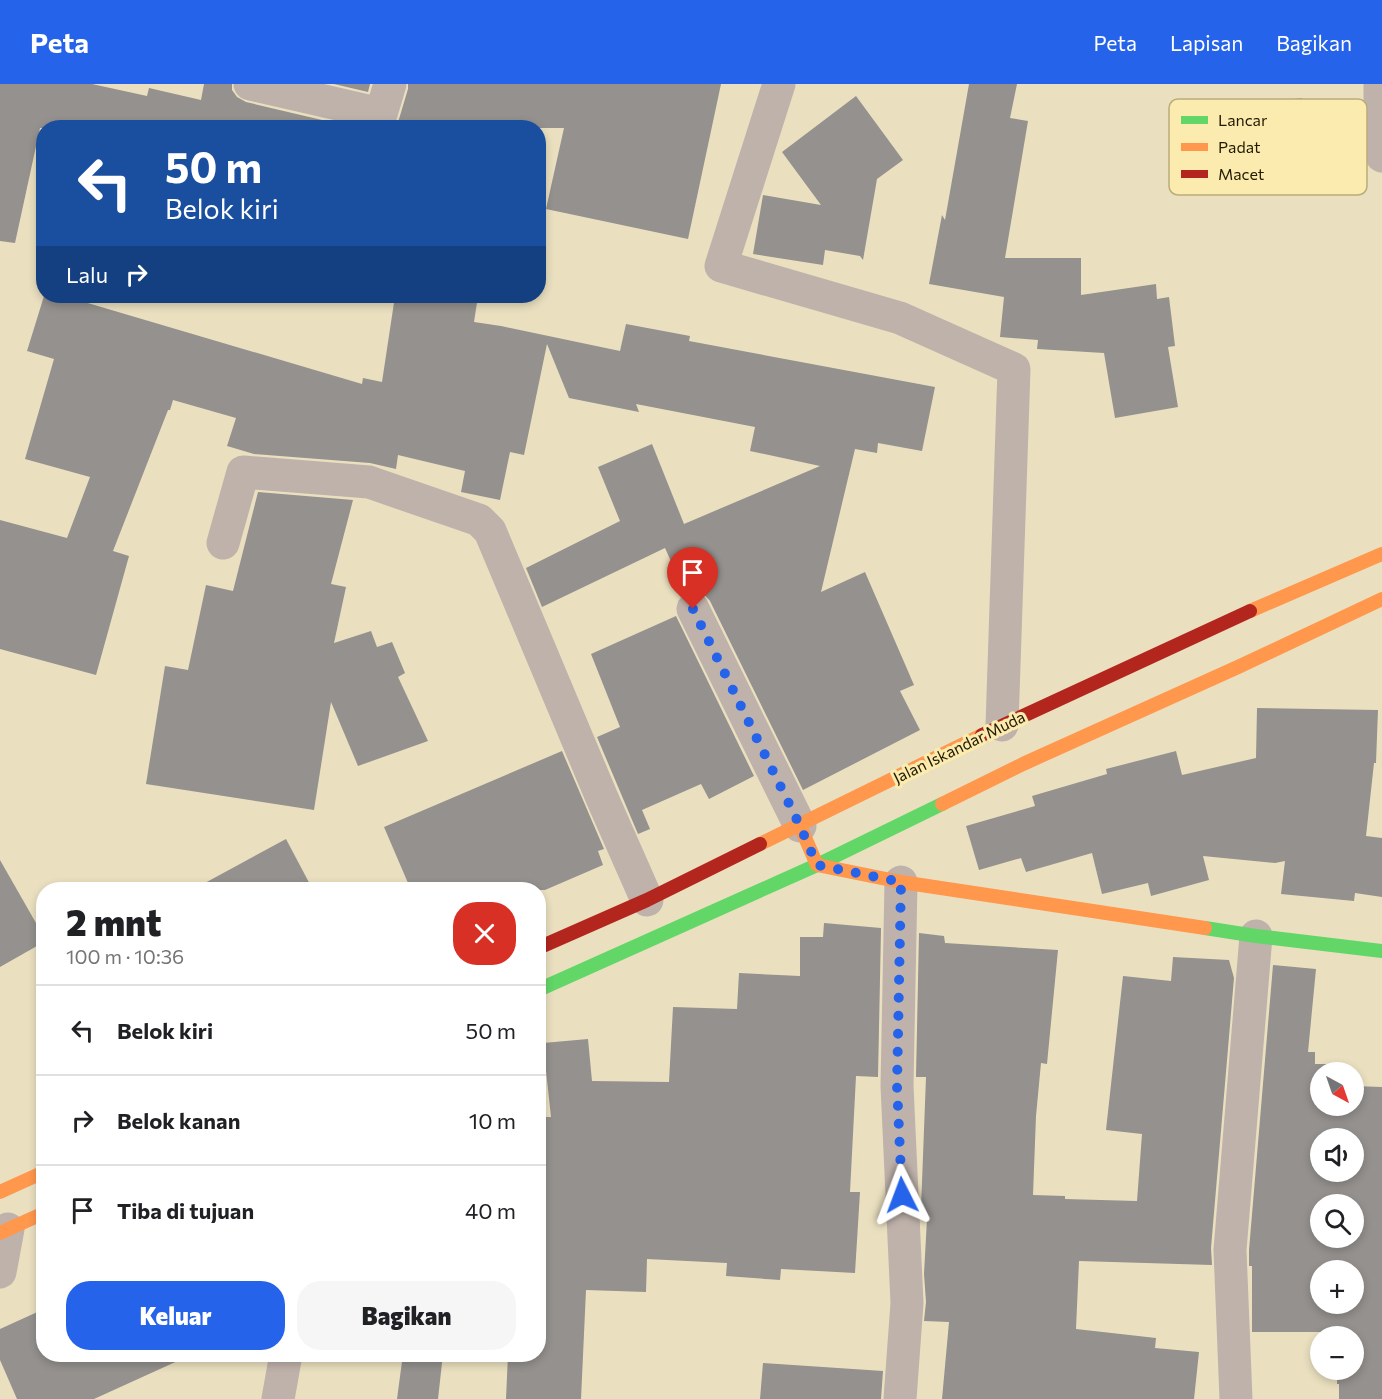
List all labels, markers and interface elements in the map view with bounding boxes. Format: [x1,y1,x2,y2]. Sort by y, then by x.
text: Peta [30,25,89,59]
text: Peta [1094,30,1137,55]
text: Lapisan [1170,30,1243,55]
text: Bagikan [1276,30,1352,55]
legend [1169,99,1367,195]
text: Lancar [1218,110,1268,129]
text: Padat [1218,137,1261,156]
text: 50 m [165,140,262,192]
icon: left [66,144,144,222]
text: Macet [1218,164,1265,183]
text: Belok kiri [165,192,279,225]
icon: right [120,258,153,291]
text: Lalu [66,261,108,288]
pin [667,547,718,609]
icon: arrive [676,556,709,589]
street label: Jalan Iskandar Muda [890,706,1028,787]
text: 2 mnt [66,899,161,943]
button: close [453,902,516,965]
text: 100 m · 10:36 [66,944,184,968]
icon: left [66,1014,99,1047]
text: Belok kiri [117,1017,213,1044]
text: 50 m [466,1017,516,1044]
north arrow [1310,1062,1364,1116]
map controls [1310,1062,1364,1380]
icon: right [66,1104,99,1137]
text: Belok kanan [117,1107,240,1134]
text: 10 m [469,1107,516,1134]
button: sound [1310,1128,1364,1182]
position arrow [870,1163,934,1227]
icon: arrive [66,1194,99,1227]
button: search [1310,1194,1364,1248]
text: Tiba di tujuan [117,1197,254,1224]
text: 40 m [465,1197,516,1224]
button: + [1310,1260,1364,1314]
button: Keluar [66,1281,285,1350]
button: Bagikan [297,1281,516,1350]
button: − [1310,1326,1364,1380]

